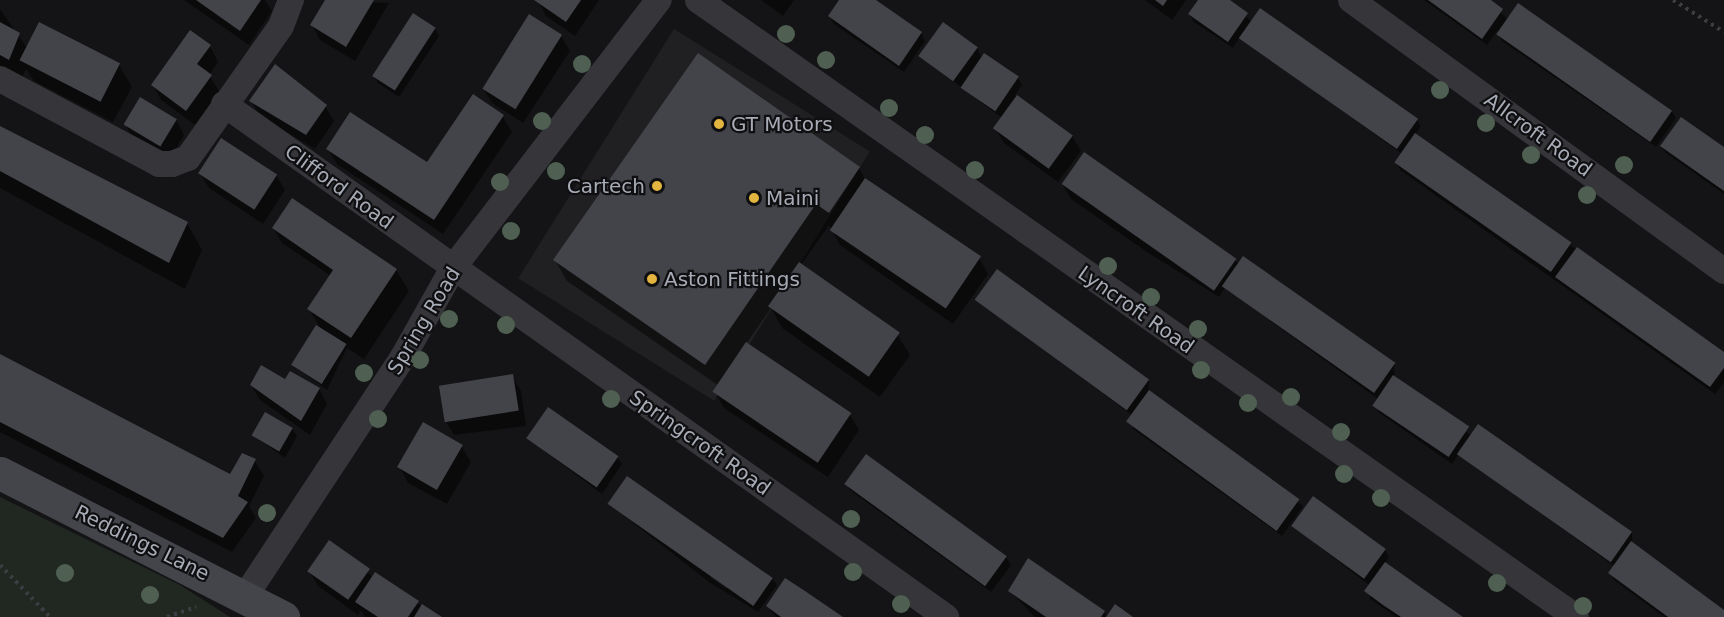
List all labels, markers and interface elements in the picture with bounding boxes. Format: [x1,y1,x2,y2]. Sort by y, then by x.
street label: Allcroft Road [1480,88,1596,182]
place label: GT Motors [731,112,833,136]
marker: GT Motors [712,117,726,131]
street label: Clifford Road [280,140,398,234]
place label: Cartech [567,174,645,198]
marker: Cartech [650,179,664,193]
place label: Maini [766,186,819,210]
marker: Maini [747,191,761,205]
street label: Lyncroft Road [1073,261,1199,359]
street label: Spring Road [383,263,465,379]
place label: Aston Fittings [664,267,800,291]
marker: Aston Fittings [645,272,659,286]
street label: Springcroft Road [625,385,775,501]
street label: Reddings Lane [71,500,213,586]

